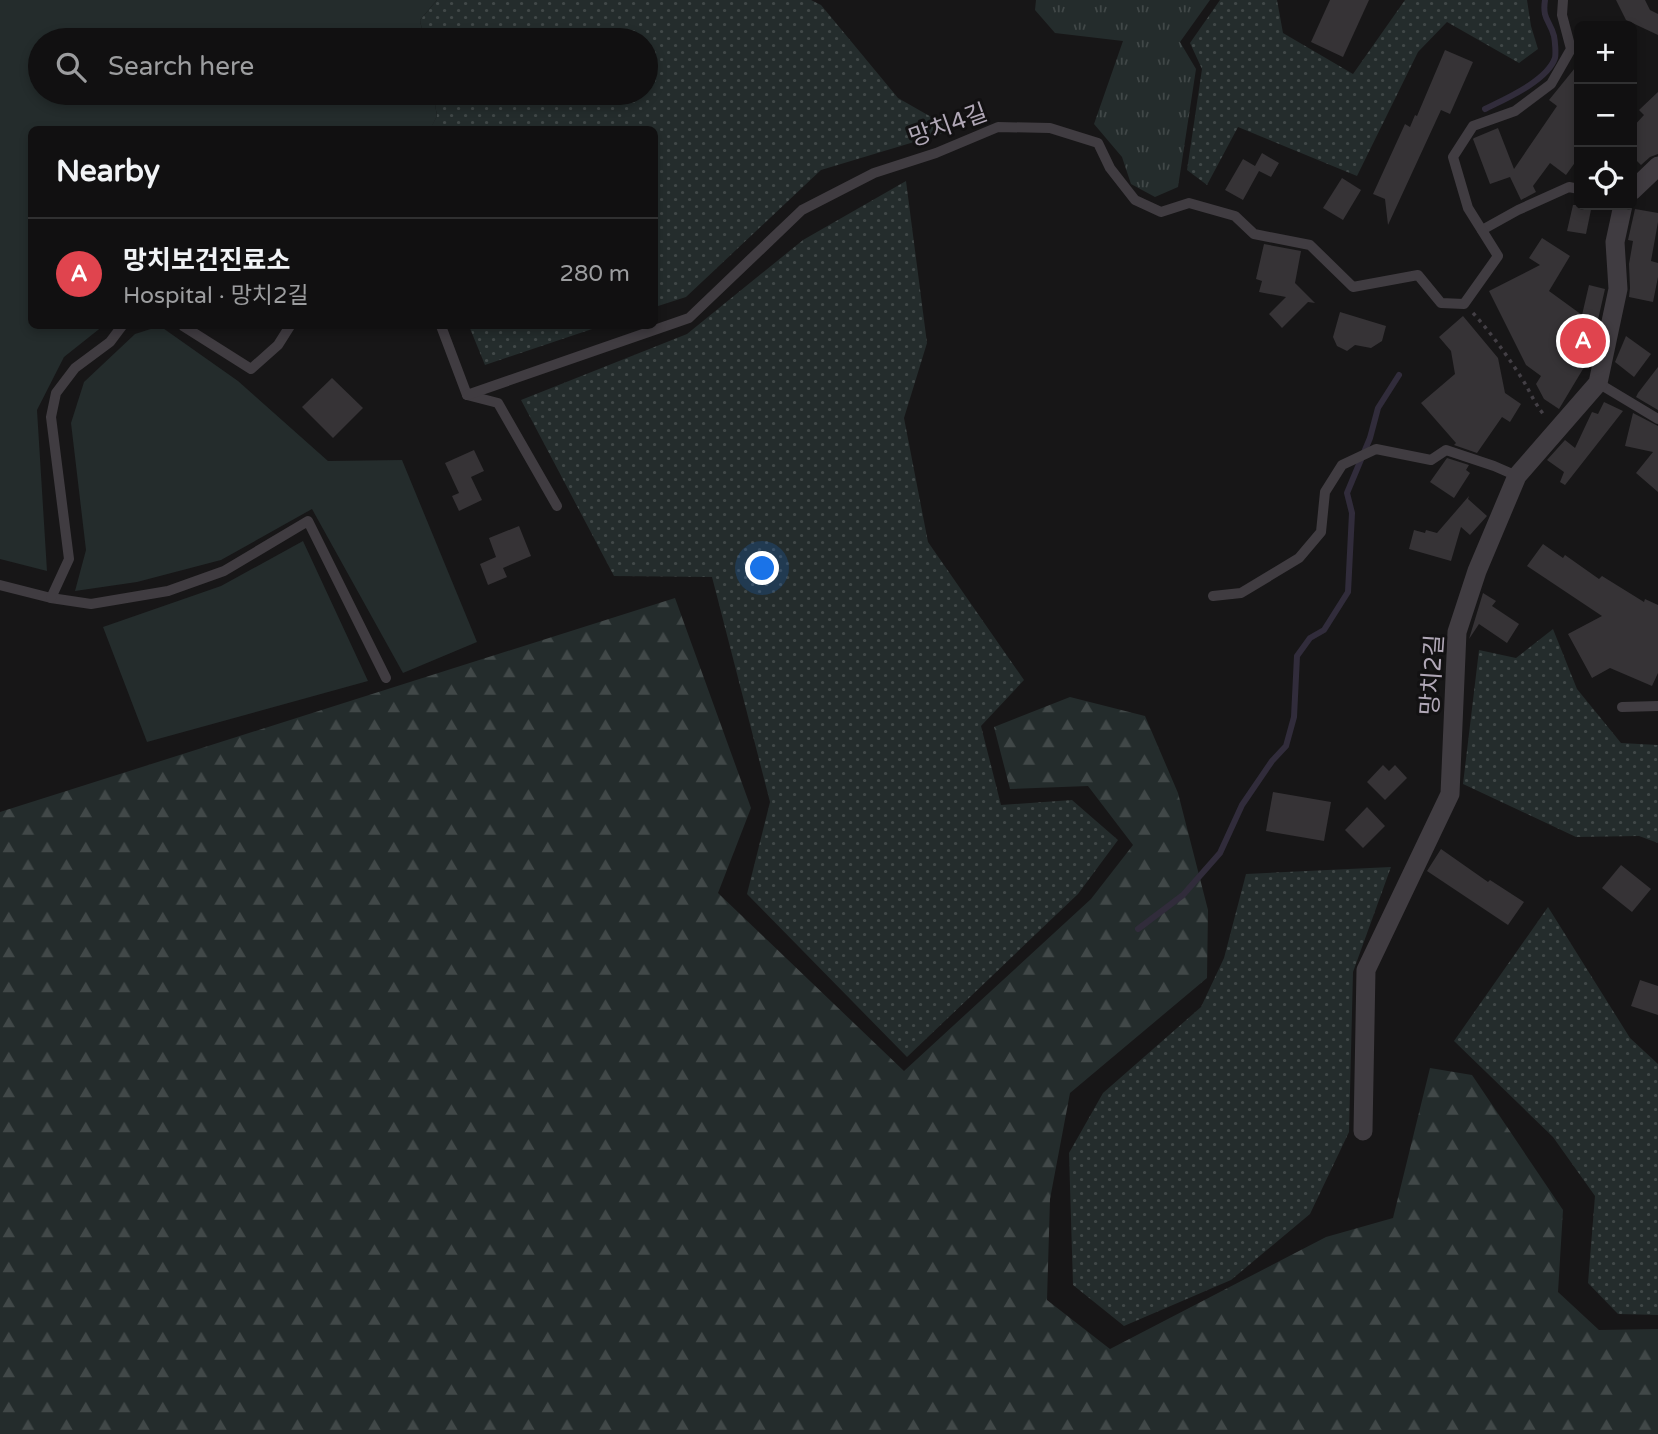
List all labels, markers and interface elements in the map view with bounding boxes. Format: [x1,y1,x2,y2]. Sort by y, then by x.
map controls [1574,21,1637,210]
button: + [1574,21,1637,84]
search box [28,28,658,105]
icon: search [52,48,90,86]
text: Search here [108,51,254,82]
button: − [1574,84,1637,147]
street label: 망치4길 [905,98,991,153]
button: locate [1574,147,1637,210]
text: Nearby [56,153,160,190]
text: 망치보건진료소 [123,245,290,276]
text: A [70,260,88,288]
text: 280 m [560,260,630,288]
text: Hospital · 망치2길 [123,282,309,310]
pin: A [1560,315,1606,367]
your location [745,551,779,585]
street label: 망치2길 [1415,633,1450,717]

